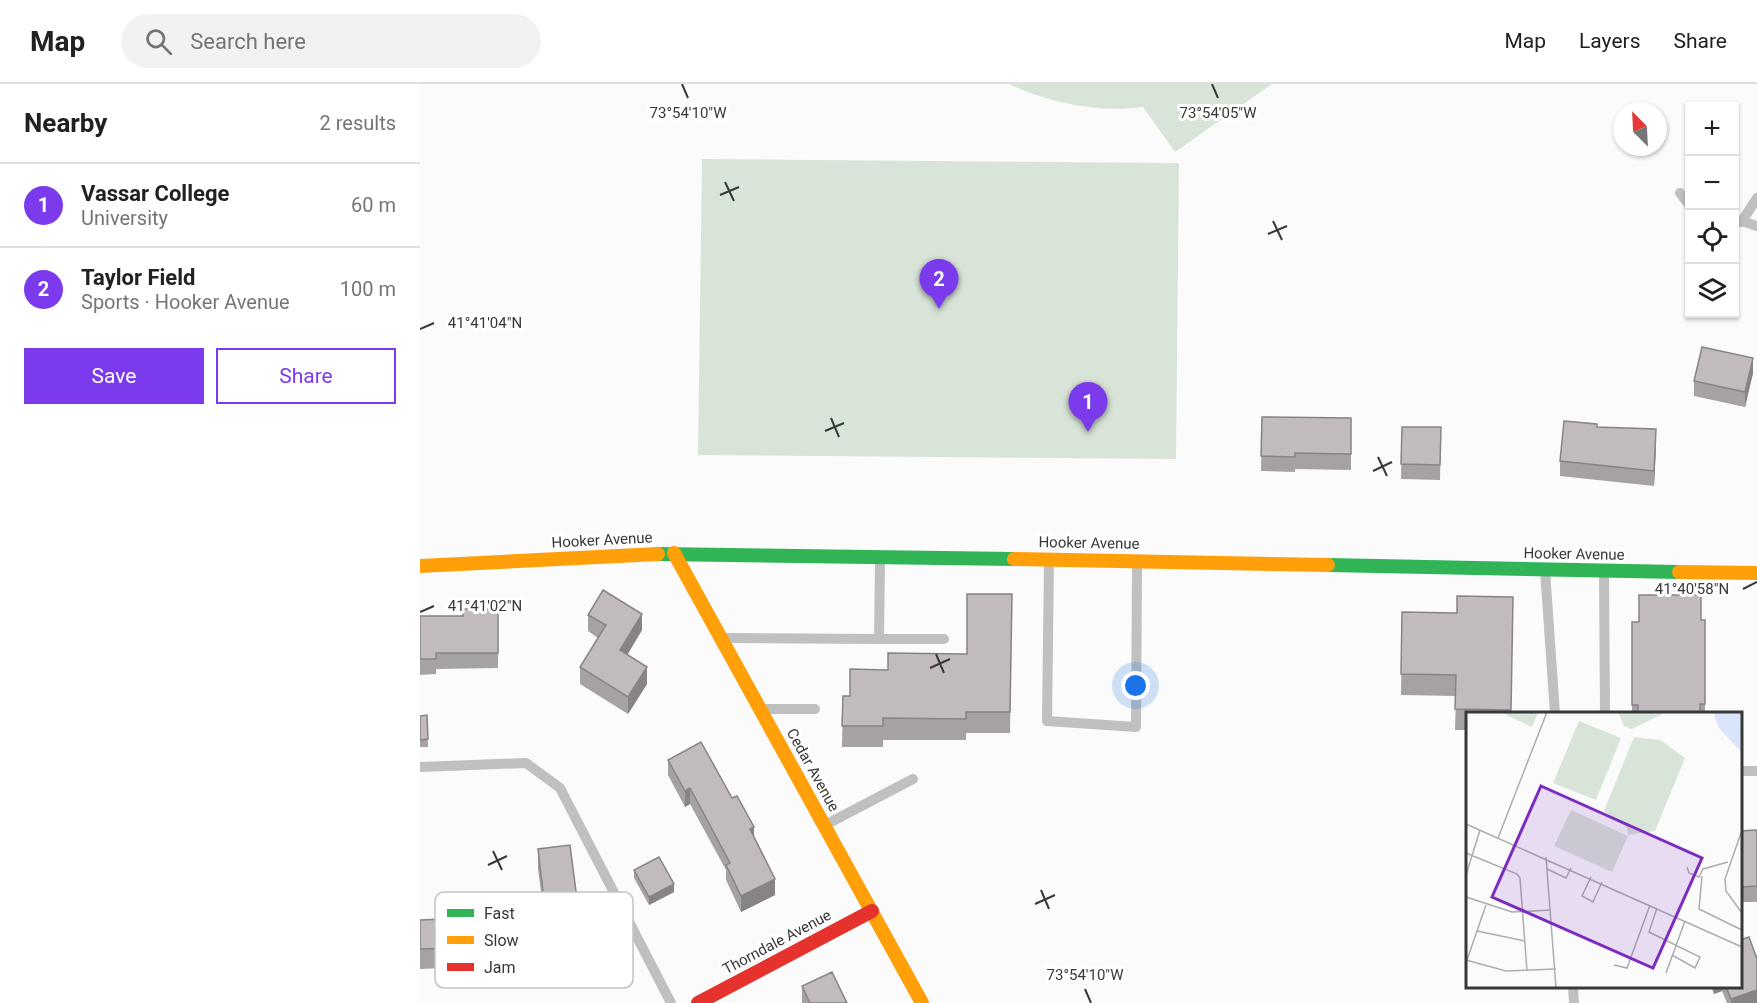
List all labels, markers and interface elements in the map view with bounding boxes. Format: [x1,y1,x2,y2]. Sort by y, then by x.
search box [121,14,541,68]
text: Map [30,25,85,58]
icon: search [142,25,175,58]
text: Search here [190,29,306,54]
text: Map [1504,29,1546,53]
text: Layers [1579,29,1640,53]
text: Share [1673,29,1727,53]
north arrow [1613,102,1667,156]
map controls [1685,102,1739,318]
button: + [1685,102,1739,156]
text: 73°54'10"W [650,104,726,122]
text: 73°54'05"W [1180,104,1256,122]
text: Nearby [24,108,107,138]
text: 2 results [320,111,396,135]
button: − [1685,156,1739,210]
text: Vassar College [81,181,229,206]
text: 1 [38,193,49,217]
text: 60 m [351,193,396,217]
text: University [81,206,168,230]
button: locate [1685,210,1739,264]
pin: 2 [920,260,958,309]
button: layers [1685,264,1739,318]
text: Taylor Field [81,265,195,290]
text: 2 [38,277,49,301]
text: 100 m [340,277,396,301]
text: Sports · Hooker Avenue [81,290,290,314]
text: 41°41'04"N [448,314,522,332]
button: Save [24,348,204,404]
button: Share [216,348,396,404]
pin: 1 [1068,382,1108,432]
street label: Hooker Avenue [551,528,653,552]
street label: Hooker Avenue [1038,533,1140,553]
street label: Hooker Avenue [1523,544,1625,564]
text: 41°40'58"N [1655,580,1729,598]
text: 41°41'02"N [448,597,522,615]
your location [1121,671,1150,700]
inset map [1466,712,1742,988]
street label: Cedar Avenue [783,725,843,815]
legend [435,892,633,988]
text: Fast [484,904,515,923]
street label: Thorndale Avenue [720,906,834,978]
text: Slow [484,931,519,950]
text: Jam [484,958,516,977]
text: 73°54'10"W [1047,966,1123,984]

